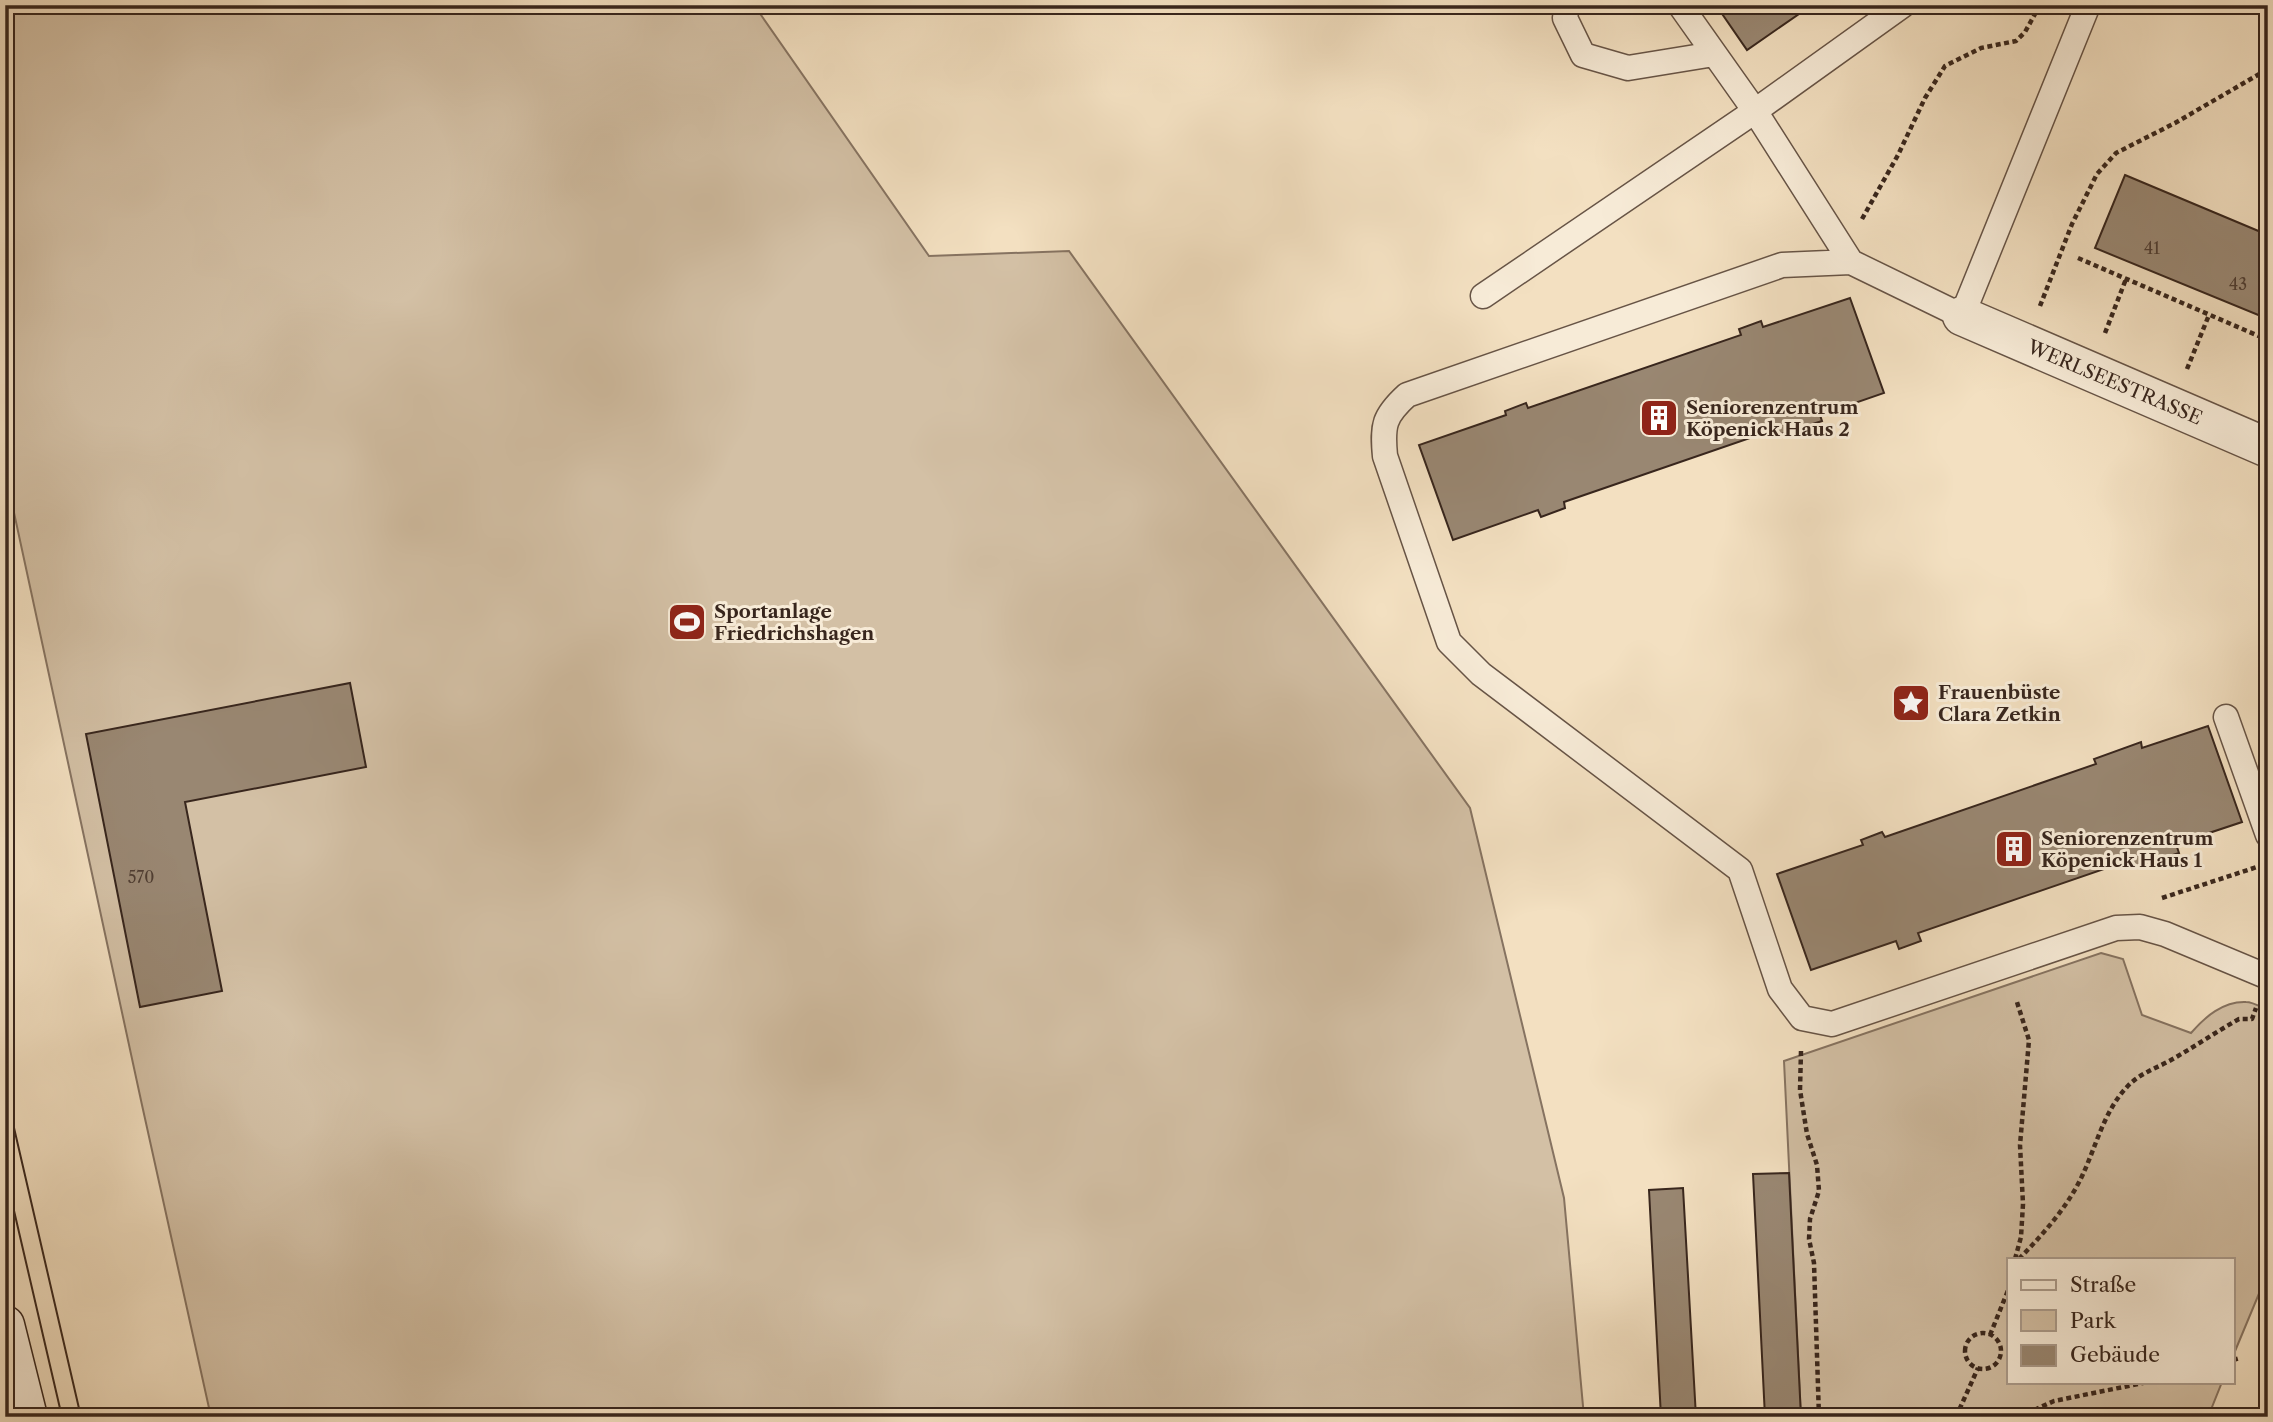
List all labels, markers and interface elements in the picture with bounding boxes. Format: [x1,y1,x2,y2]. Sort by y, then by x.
house number: 41 [2144,238,2160,258]
house number: 43 [2229,274,2247,294]
street label: WERLSEESTRASSE [2023,335,2205,430]
place label: Seniorenzentrum Köpenick Haus 2 [1686,396,1858,441]
building icon: Seniorenzentrum Köpenick Haus 2 [1638,397,1680,439]
place label: Sportanlage Friedrichshagen [714,600,874,645]
sports icon: Sportanlage Friedrichshagen [666,601,708,643]
place label: Frauenbüste Clara Zetkin [1938,681,2061,726]
place icon: Frauenbüste Clara Zetkin [1890,682,1932,724]
place label: Seniorenzentrum Köpenick Haus 1 [2041,827,2213,872]
building icon: Seniorenzentrum Köpenick Haus 1 [1993,828,2035,870]
house number: 570 [128,867,154,887]
legend [2007,1258,2234,1384]
text: Straße [2070,1272,2136,1297]
text: Park [2070,1308,2116,1333]
text: Gebäude [2070,1342,2160,1367]

